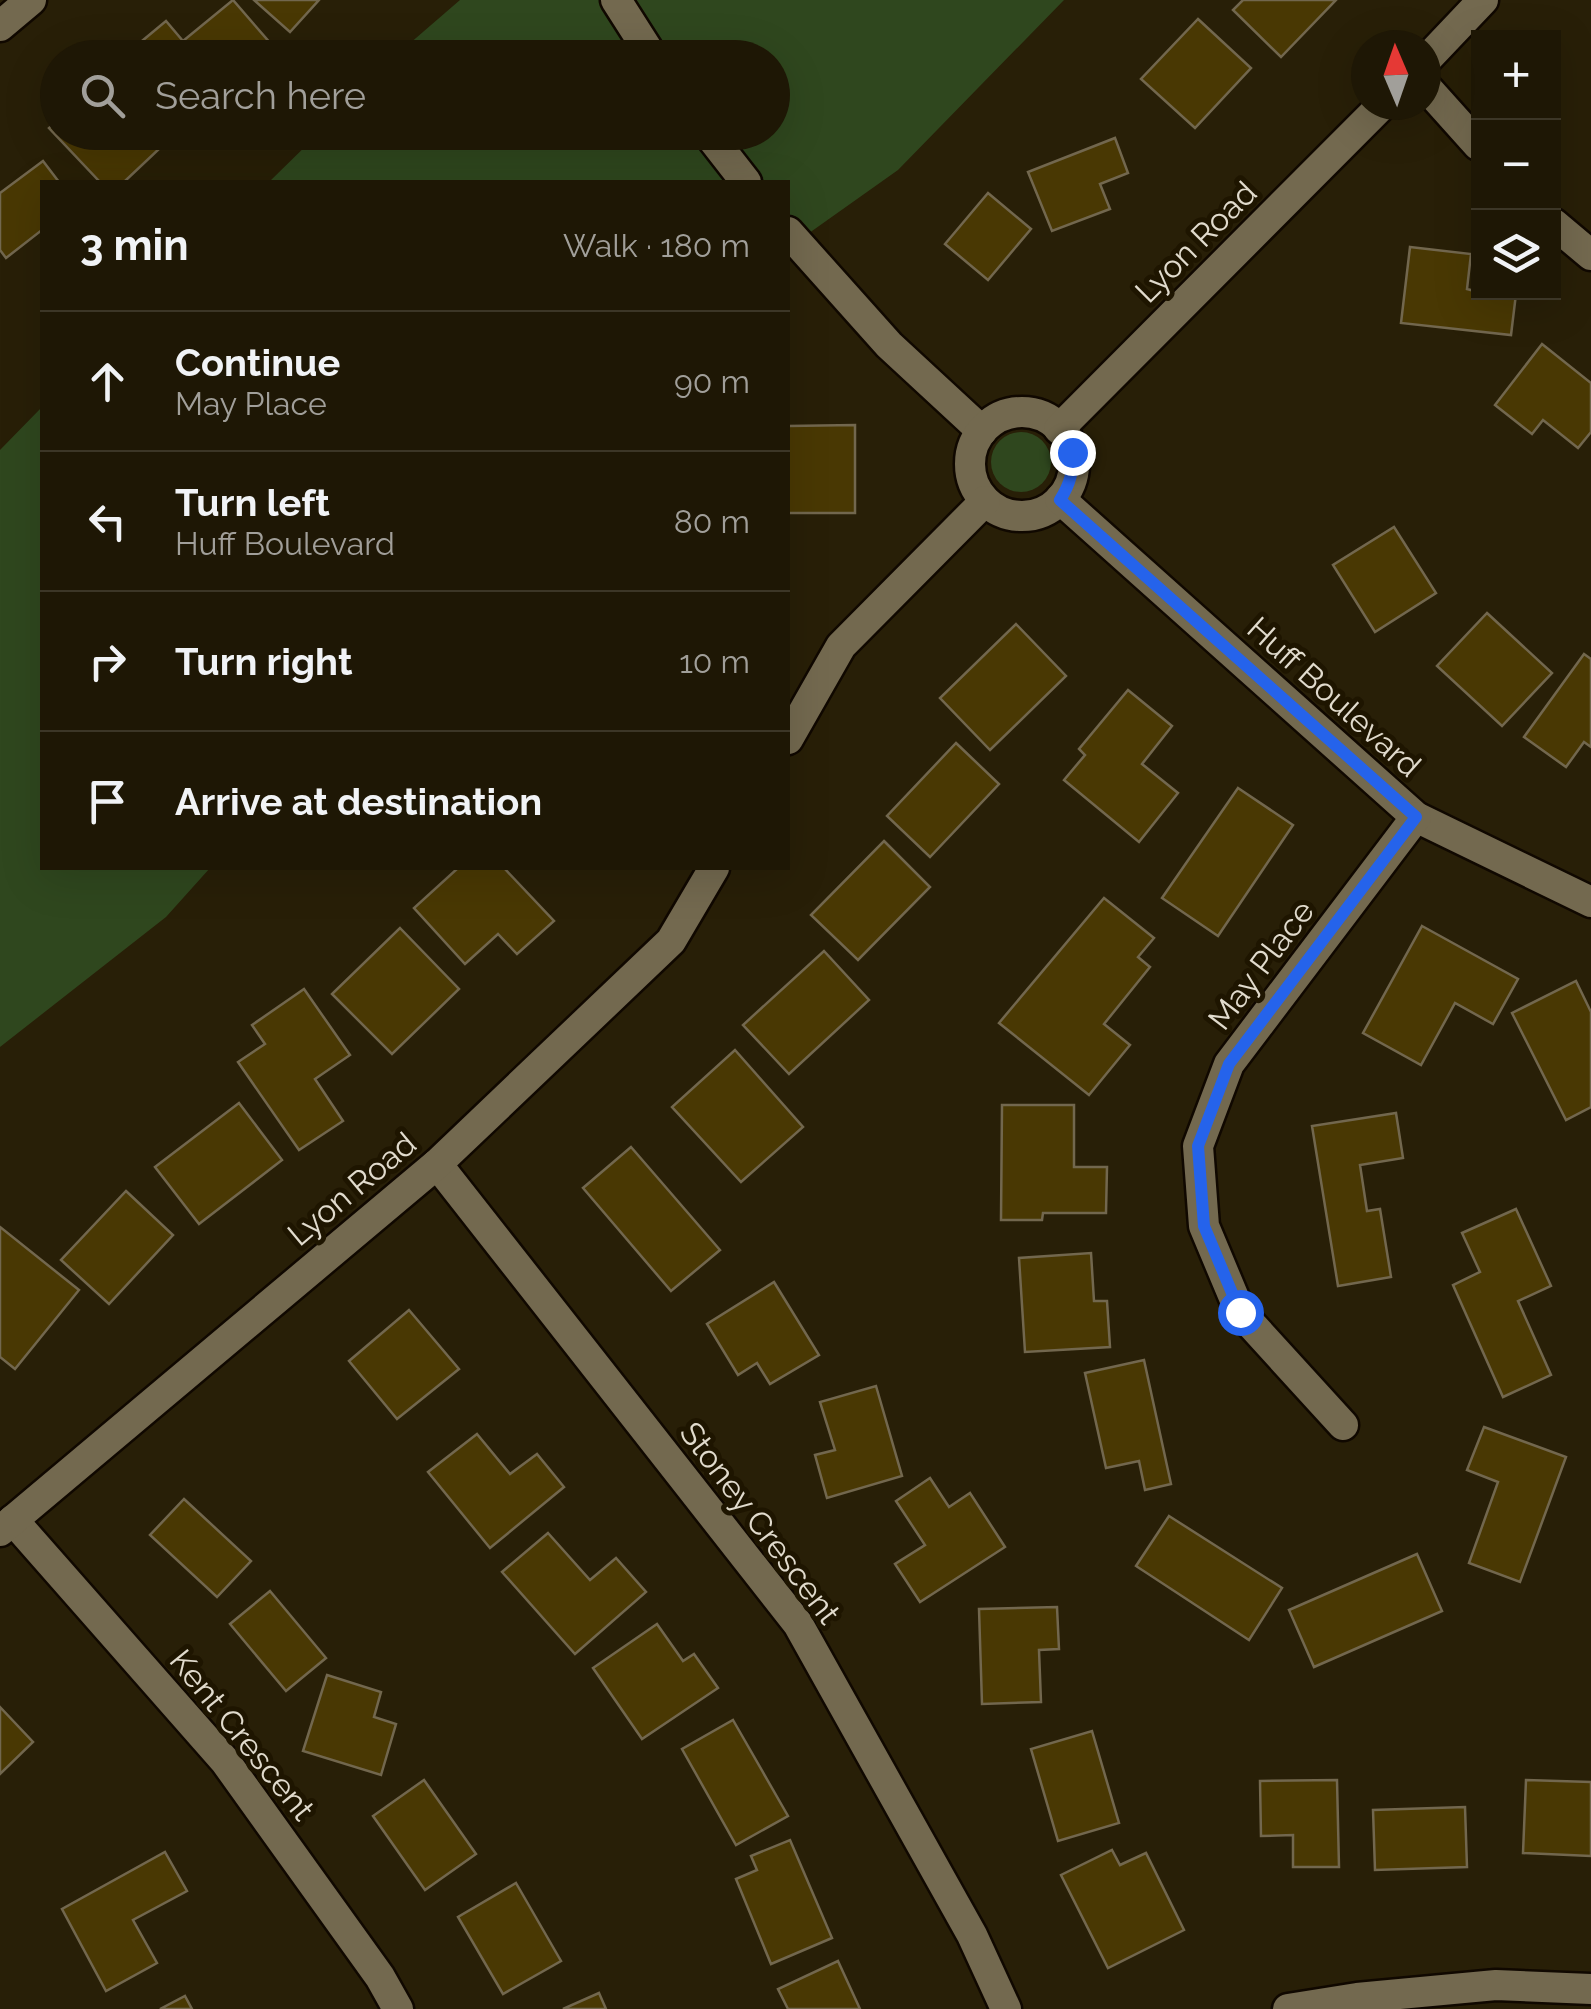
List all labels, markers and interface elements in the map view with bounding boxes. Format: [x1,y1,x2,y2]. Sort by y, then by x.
north arrow [1351,30,1441,120]
map controls [1471,30,1561,300]
button: + [1471,30,1561,120]
search box [40,40,790,150]
icon: search [75,68,130,123]
text: Search here [155,73,366,118]
button: − [1471,120,1561,210]
street label: Lyon Road [1128,174,1264,310]
button: layers [1471,210,1561,300]
text: 3 min [80,221,189,270]
text: Walk · 180 m [563,227,750,264]
text: Continue [175,340,340,385]
icon: ahead [80,354,135,409]
text: 90 m [674,363,750,400]
text: May Place [175,385,327,422]
route end [1050,430,1096,476]
text: Turn left [175,480,330,525]
icon: left [80,494,135,549]
text: 80 m [674,503,750,540]
text: Huff Boulevard [175,525,395,562]
street label: Huff Boulevard [1240,609,1428,784]
icon: right [80,634,135,689]
text: Turn right [175,639,352,684]
text: 10 m [679,643,750,680]
icon: arrive [80,774,135,829]
text: Arrive at destination [175,779,542,824]
street label: May Place [1200,893,1321,1036]
street label: Lyon Road [280,1124,423,1253]
route start [1218,1290,1264,1336]
street label: Stoney Crescent [673,1415,848,1631]
street label: Kent Crescent [163,1642,322,1827]

